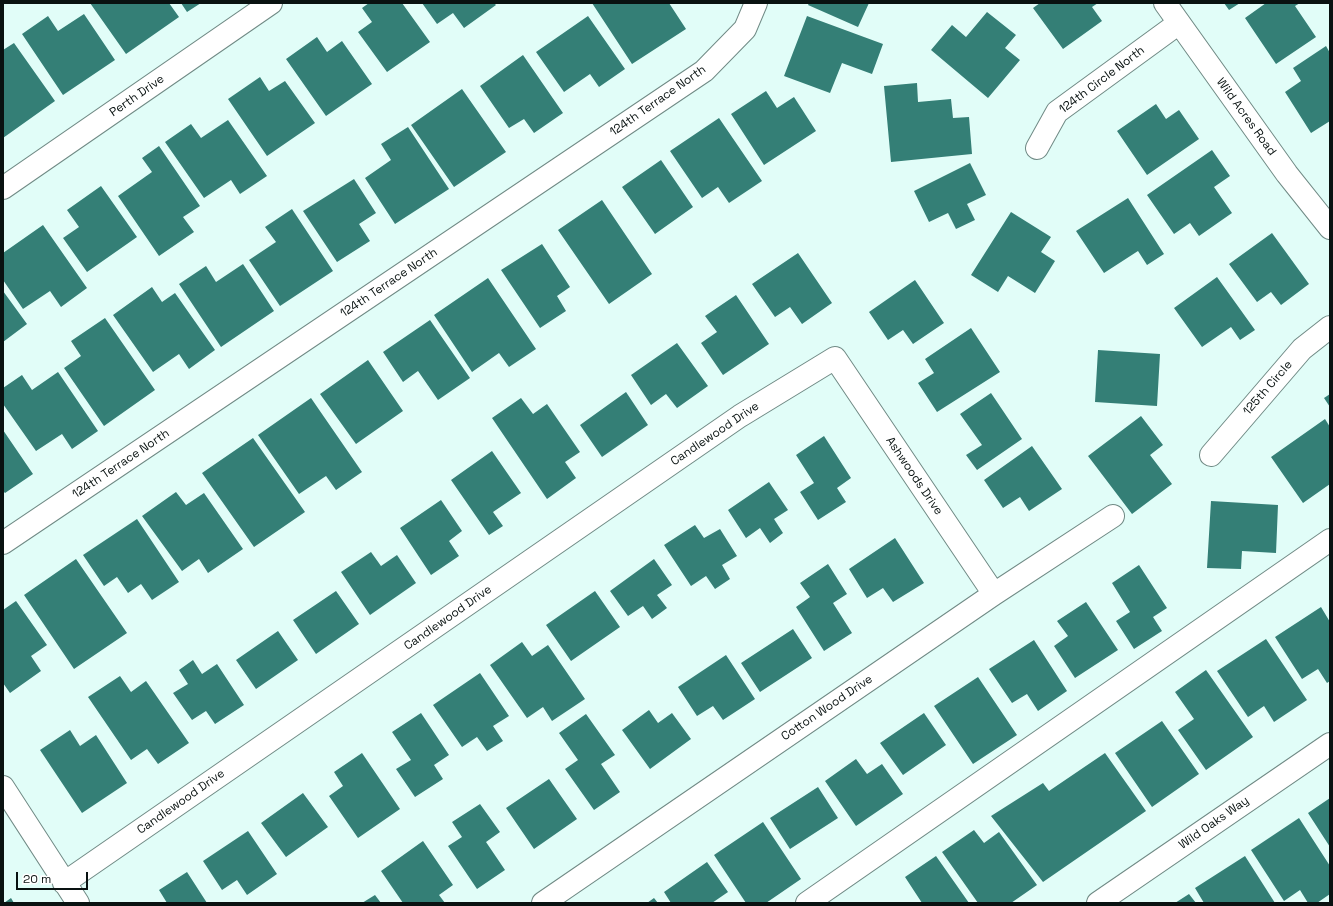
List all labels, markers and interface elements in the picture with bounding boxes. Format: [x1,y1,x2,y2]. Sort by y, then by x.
street label: 124th Circle North [1056,43,1148,117]
street label: 124th Terrace North [607,62,709,140]
street label: Perth Drive [107,72,167,120]
street label: Wild Acres Road [1213,75,1279,159]
street label: 124th Terrace North [338,245,440,321]
street label: 125th Circle [1240,358,1296,418]
street label: Candlewood Drive [668,399,762,469]
street label: 124th Terrace North [70,426,172,502]
street label: Ashwoods Drive [882,434,946,518]
street label: Candlewood Drive [401,582,495,654]
street label: Cotton Wood Drive [779,672,875,744]
street label: Candlewood Drive [134,766,228,838]
street label: Wild Oaks Way [1176,793,1252,853]
scale bar [18,864,90,890]
text: 20 m [23,871,51,887]

